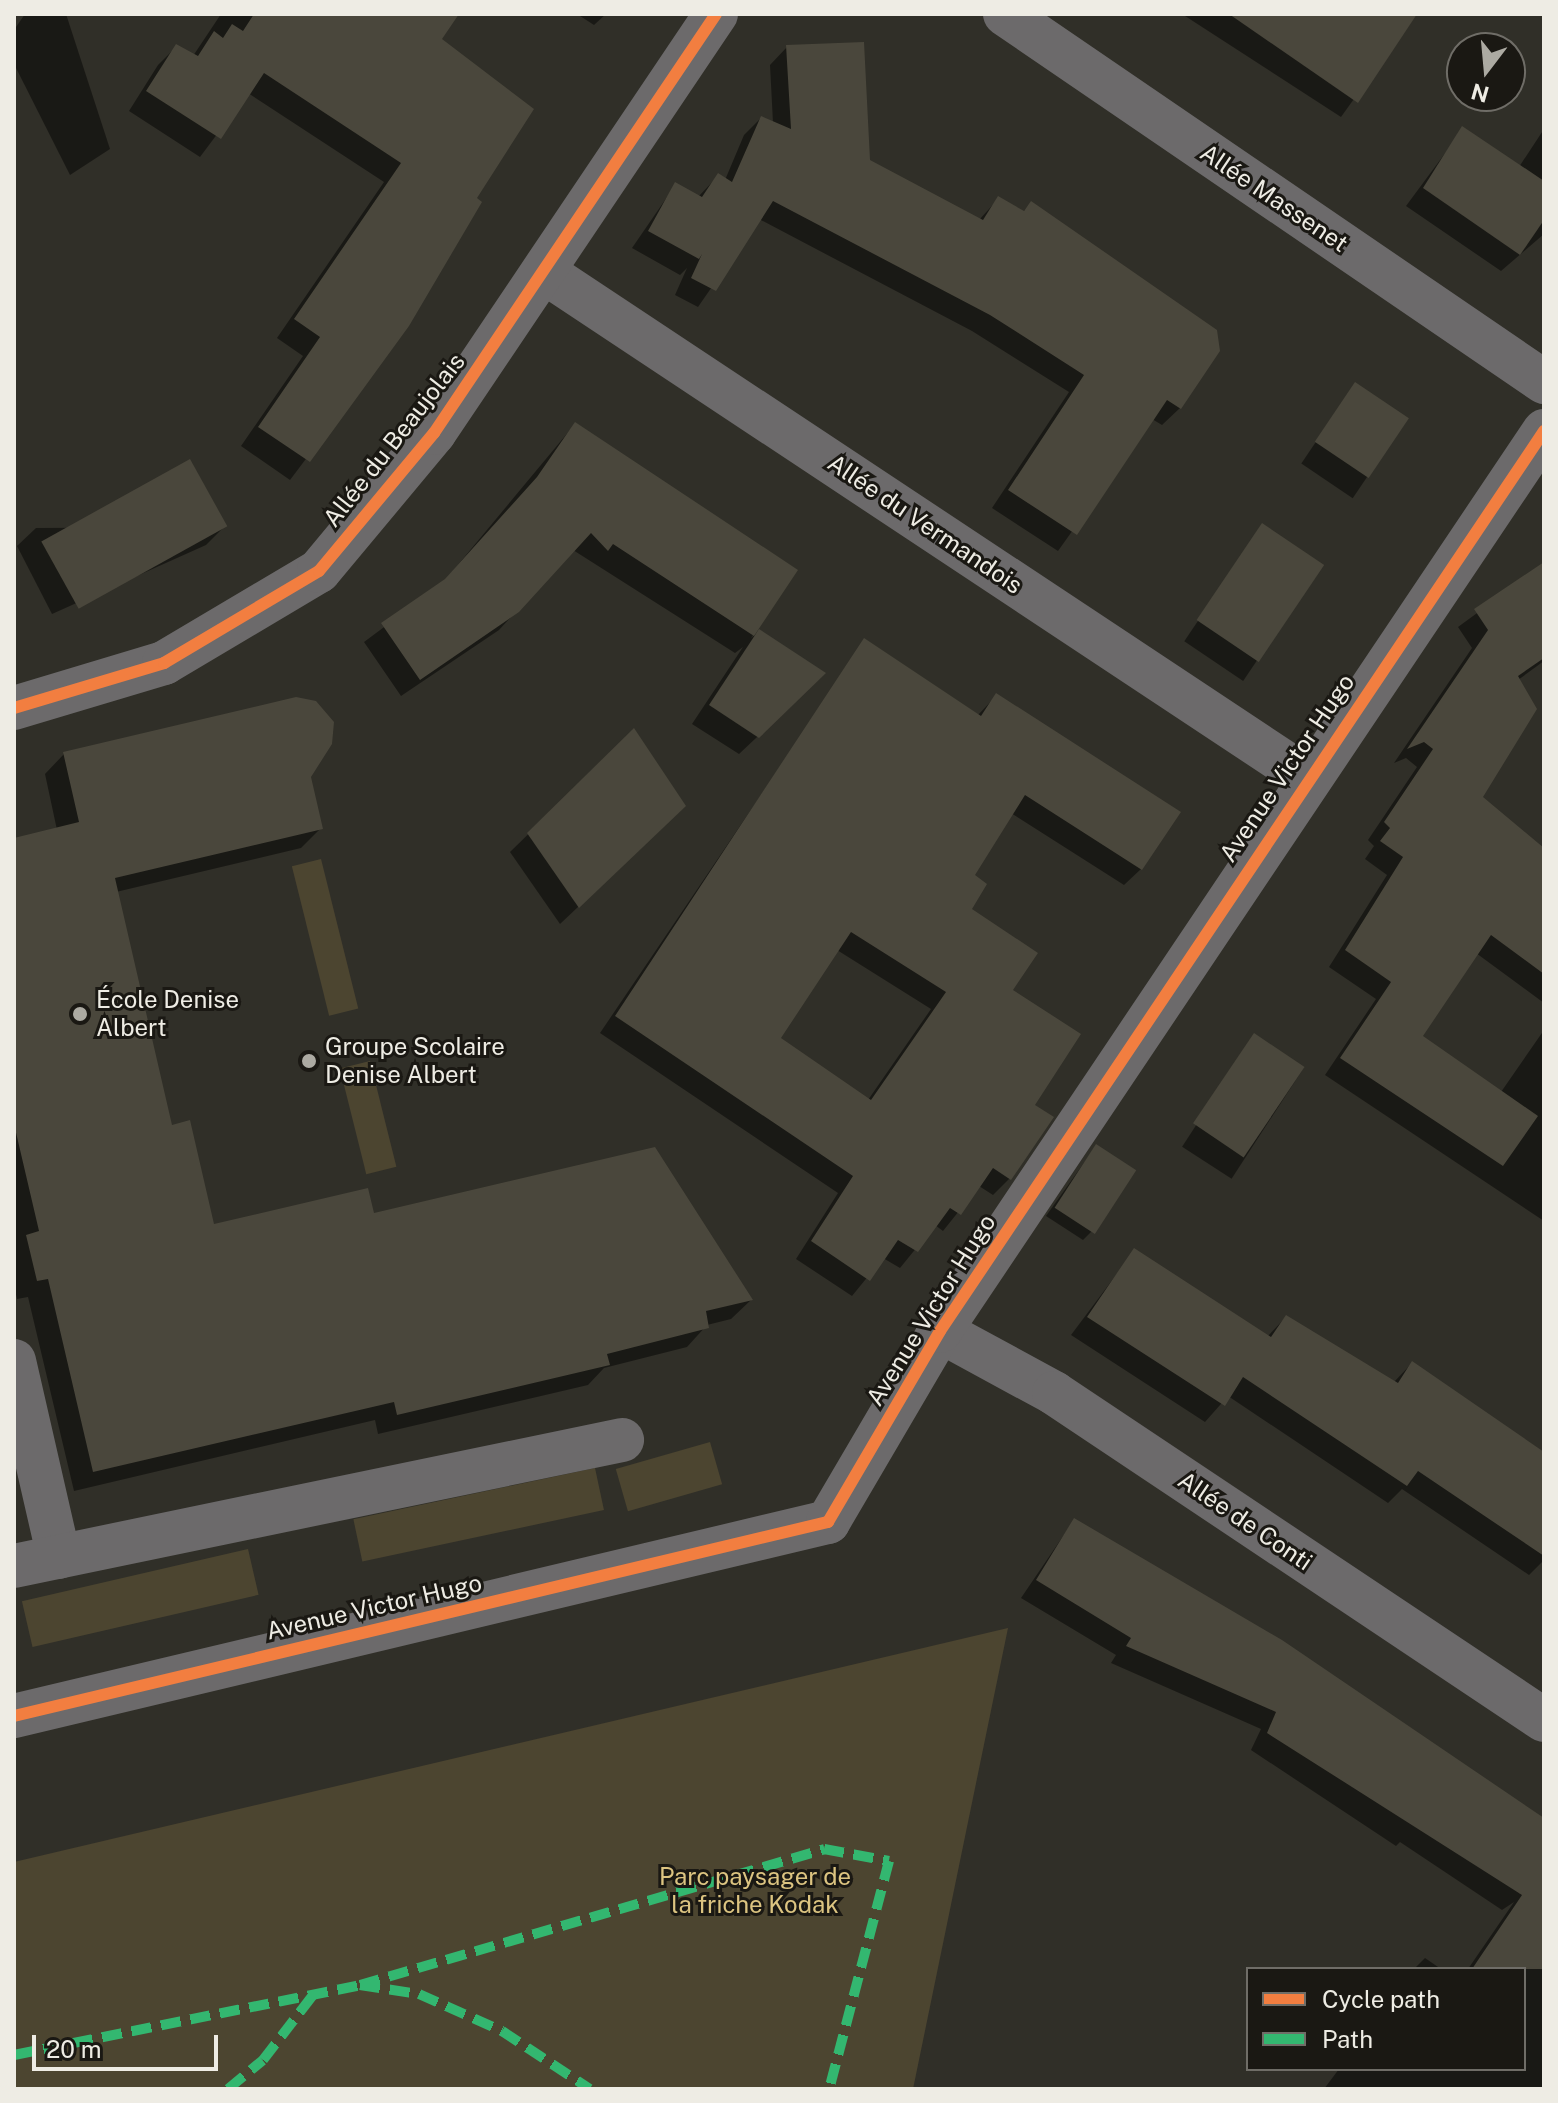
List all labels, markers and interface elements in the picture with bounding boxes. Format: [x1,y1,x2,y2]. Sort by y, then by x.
north arrow [1446,32,1526,112]
text: N [1468,78,1492,108]
street label: Allée Massenet [1195,138,1353,258]
street label: Allée du Beaujolais [317,347,471,533]
street label: Allée du Vermandois [822,448,1028,600]
street label: Avenue Victor Hugo [1213,668,1361,868]
place label: École Denise Albert [96,986,239,1042]
marker: École Denise Albert [71,1005,89,1023]
place label: Groupe Scolaire Denise Albert [325,1033,505,1089]
marker: Groupe Scolaire Denise Albert [300,1052,318,1070]
street label: Avenue Victor Hugo [860,1209,1002,1411]
street label: Allée de Conti [1172,1465,1318,1577]
street label: Avenue Victor Hugo [263,1568,485,1646]
park label: Parc paysager de la friche Kodak [659,1863,851,1919]
legend [1246,1967,1526,2071]
text: Cycle path [1322,1985,1440,2013]
scale bar [36,2019,222,2069]
text: Path [1322,2025,1373,2053]
text: 20 m [46,2035,102,2063]

